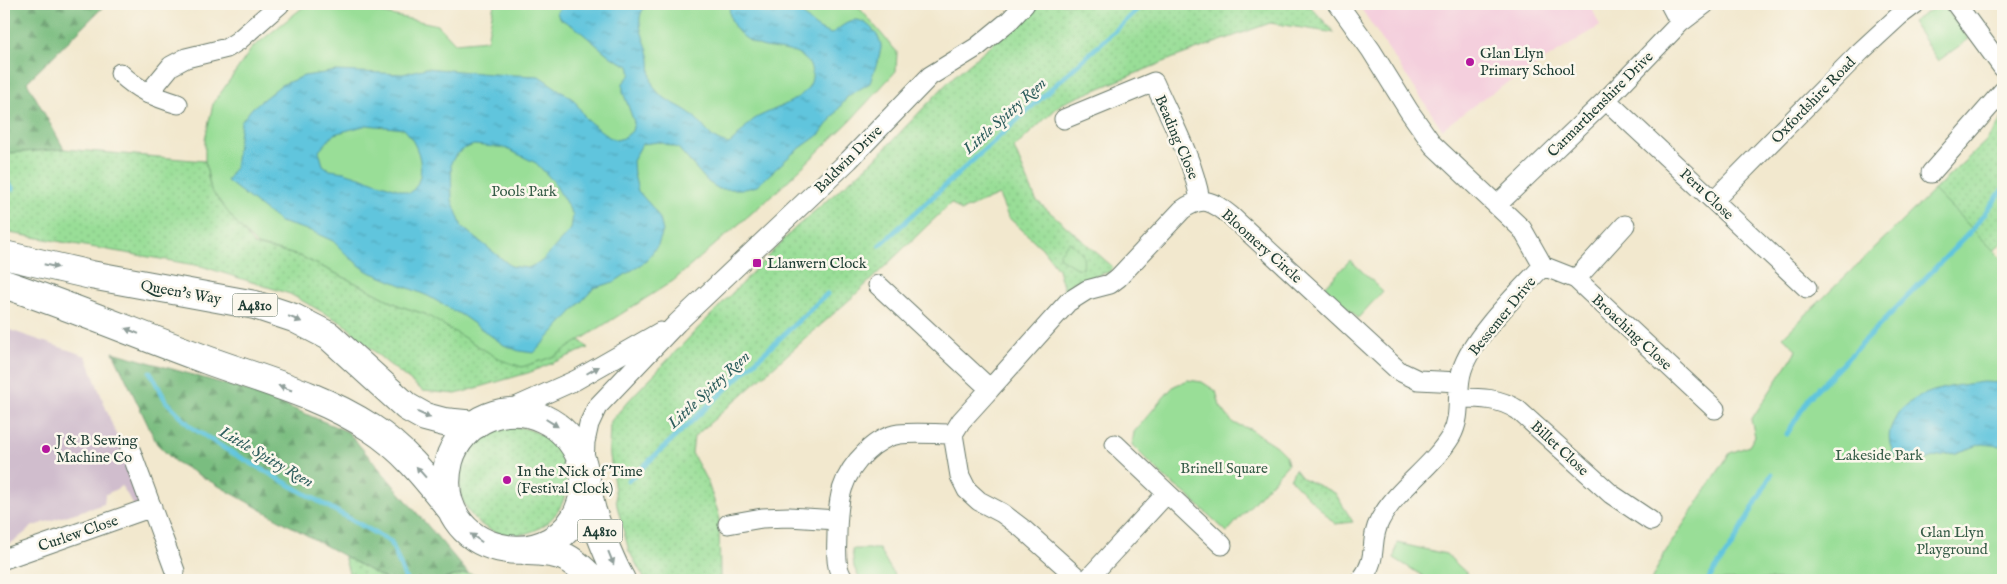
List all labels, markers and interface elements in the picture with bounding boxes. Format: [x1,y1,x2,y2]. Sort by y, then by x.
place label: Glan Llyn Primary School [1480,44,1576,80]
street label: Carmarthenshire Drive [1543,47,1657,161]
street label: Oxfordshire Road [1767,52,1860,148]
marker: Glan Llyn Primary School [1464,56,1476,68]
water label: Little Spitty Reen [959,74,1051,160]
street label: Beading Close [1150,92,1203,182]
street label: Baldwin Drive [810,121,886,197]
street label: Peru Close [1676,165,1738,224]
park label: Pools Park [491,182,558,201]
street label: Bloomery Circle [1217,205,1306,288]
place label: Llanwern Clock [767,254,868,273]
marker: Llanwern Clock [751,257,763,269]
one-way arrow [44,262,59,270]
street label: Bessemer Drive [1465,273,1540,360]
street label: Queen's Way [139,276,223,309]
street label: Broaching Close [1588,290,1676,374]
road number: A4810 [232,294,278,316]
one-way arrow [288,316,302,324]
one-way arrow [125,327,140,334]
water label: Little Spitty Reen [663,347,755,434]
one-way arrow [587,366,600,375]
one-way arrow [277,384,292,391]
one-way arrow [417,412,431,420]
street label: Billet Close [1527,417,1593,480]
one-way arrow [545,419,558,428]
water label: Little Spitty Reen [214,422,317,493]
place label: J & B Sewing Machine Co [54,431,139,467]
marker: J & B Sewing Machine Co [40,443,52,455]
park label: Lakeside Park [1835,446,1924,465]
park label: Brinell Square [1180,459,1268,478]
place label: In the Nick of Time (Festival Clock) [517,462,643,498]
one-way arrow [416,466,427,478]
marker: In the Nick of Time (Festival Clock) [501,474,513,486]
street label: Curlew Close [36,511,121,556]
road number: A4810 [578,520,622,542]
park label: Glan Llyn Playground [1916,523,1989,559]
one-way arrow [469,533,483,543]
one-way arrow [607,551,615,565]

